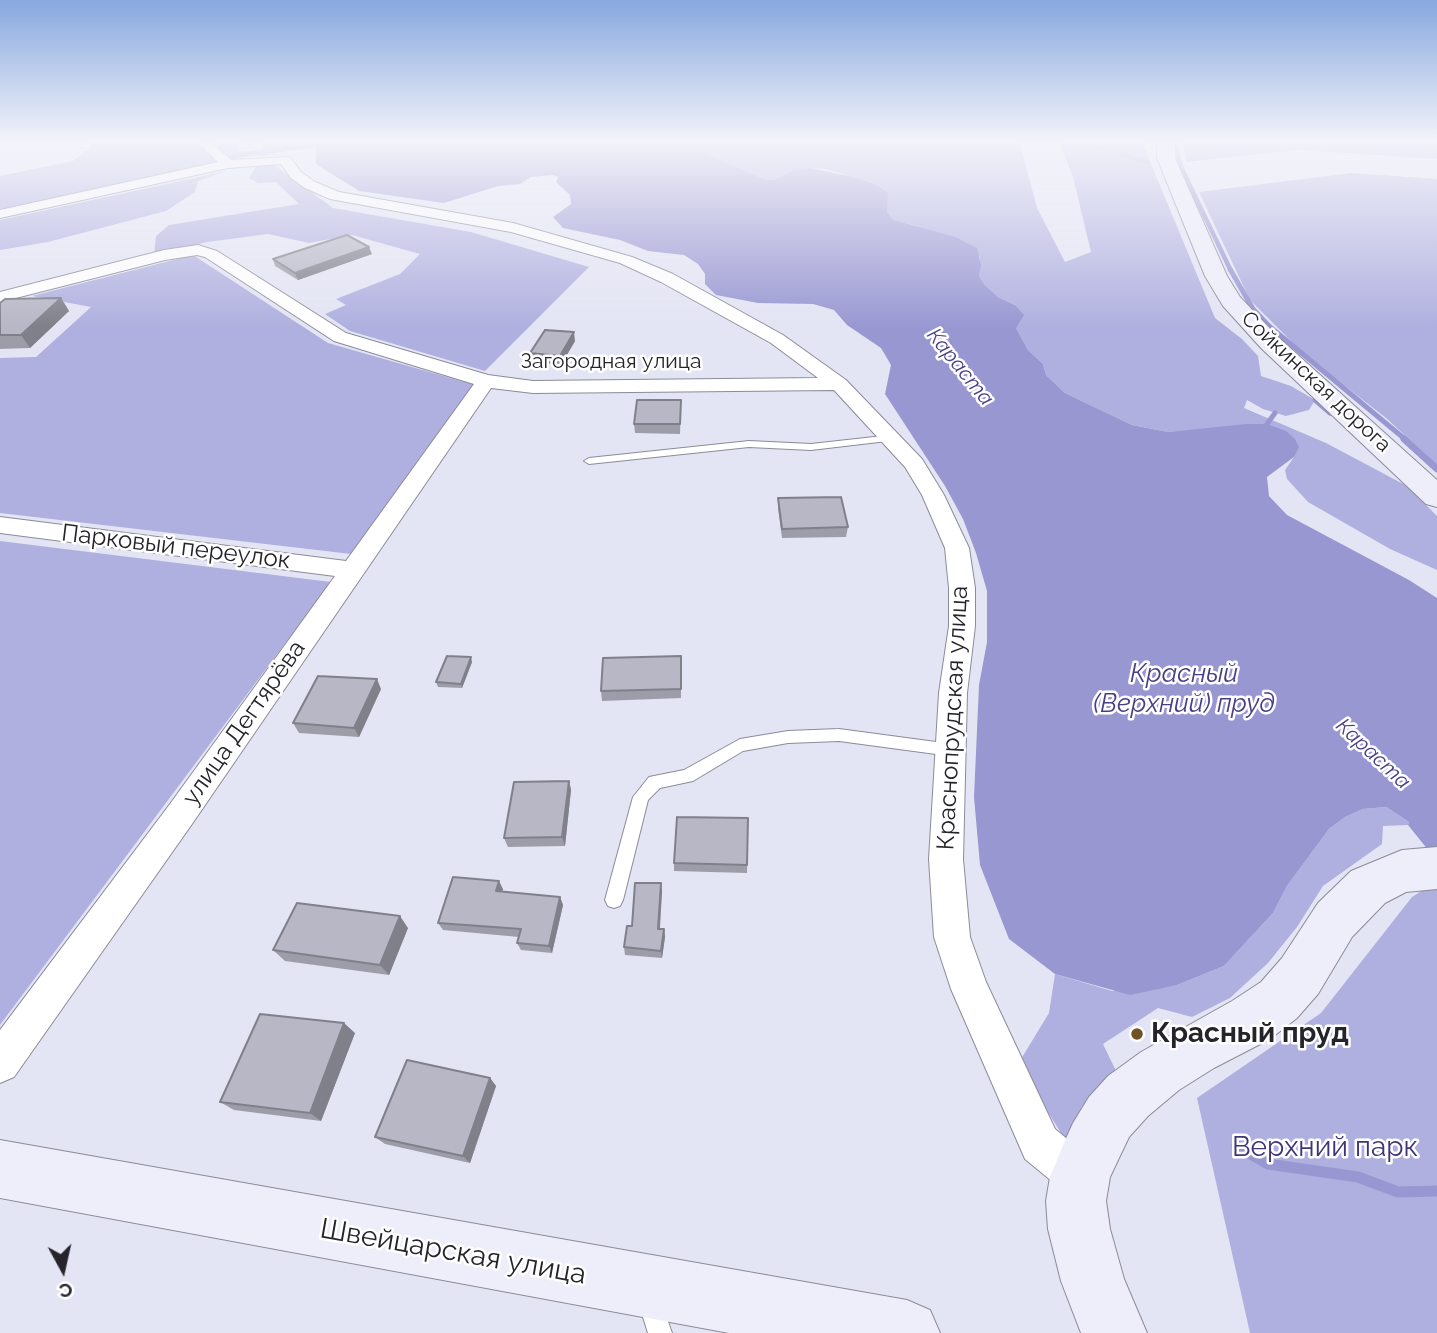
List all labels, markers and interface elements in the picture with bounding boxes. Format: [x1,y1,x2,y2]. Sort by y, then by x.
street label: Сойкинская дорога [1236,306,1396,458]
water label: Караста [921,323,999,411]
street label: Загородная улица [521,349,701,375]
street label: Парковый переулок [60,519,292,575]
street label: Краснопрудская улица [932,585,974,851]
street label: улица Дегтярёва [176,635,312,811]
water label: Красный (Верхний) пруд [1093,658,1275,720]
water label: Караста [1331,713,1415,795]
place label: Красный пруд [1151,1017,1349,1051]
marker: Красный пруд [1129,1026,1145,1042]
park label: Верхний парк [1232,1131,1418,1165]
street label: Швейцарская улица [317,1212,589,1292]
north arrow [28,1235,98,1305]
text: С [58,1279,74,1303]

